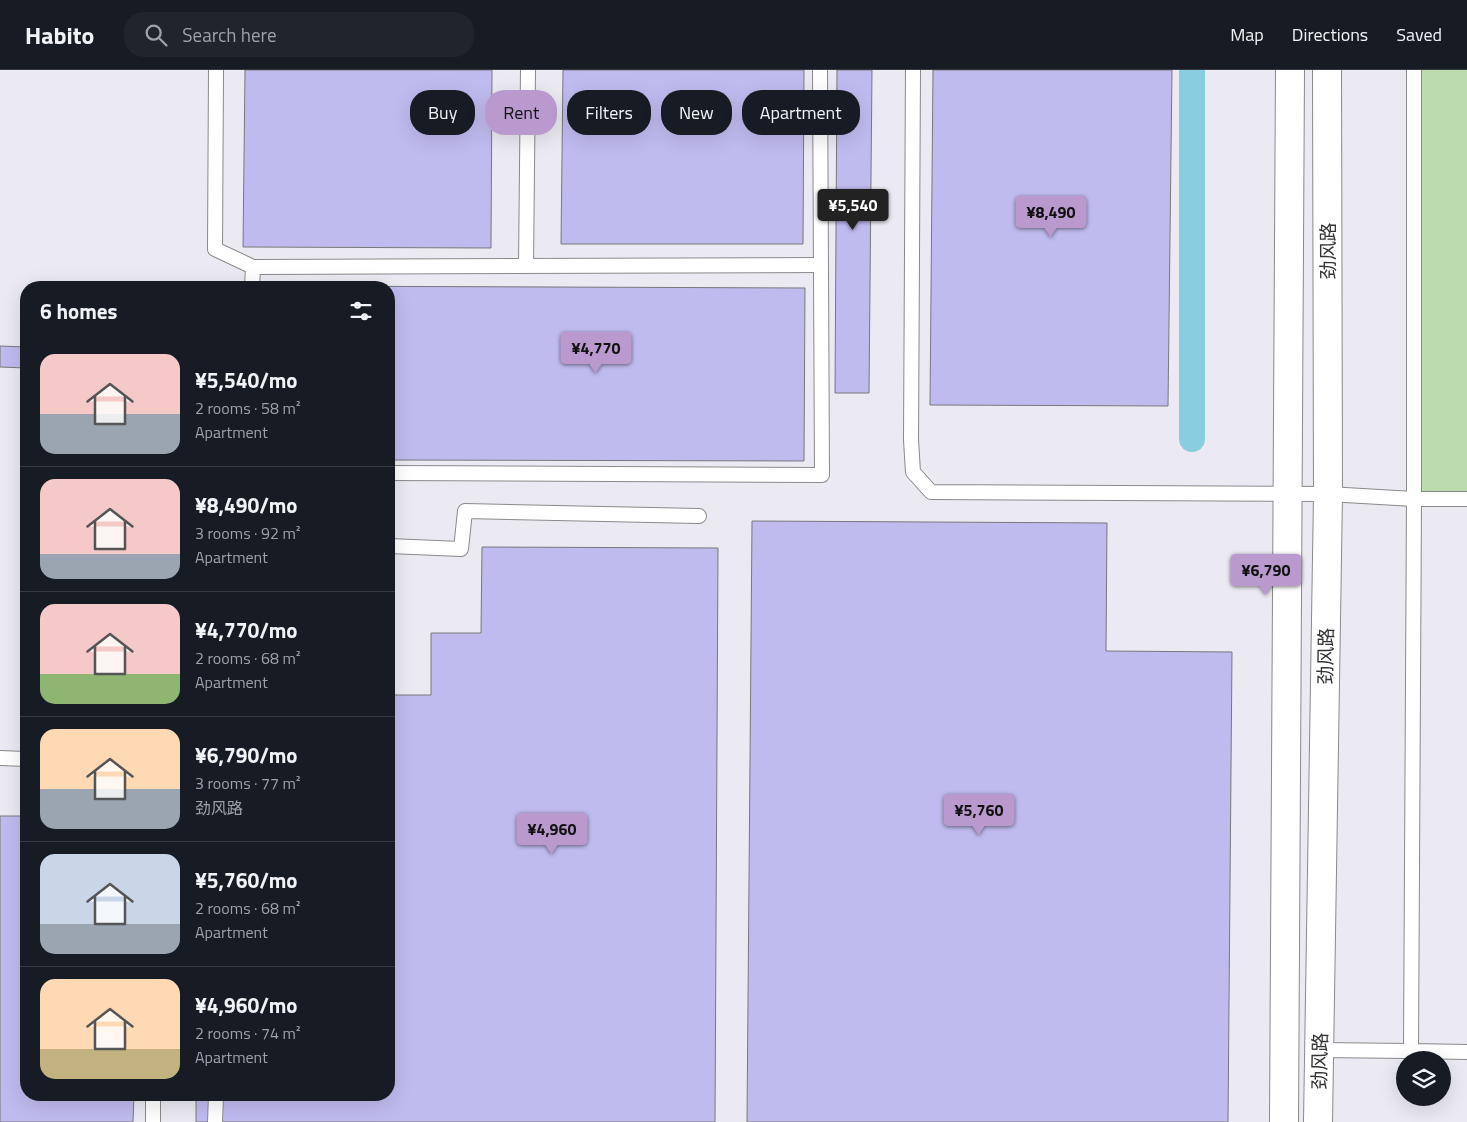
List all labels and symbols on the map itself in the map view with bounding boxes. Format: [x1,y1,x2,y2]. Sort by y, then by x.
pin: ¥5,540 [812,189,894,231]
pin: ¥8,490 [1010,196,1092,238]
street label: 劲风路 [1313,222,1342,280]
pin: ¥4,770 [555,332,637,374]
pin: ¥6,790 [1225,554,1307,596]
street label: 劲风路 [1310,627,1340,685]
pin: ¥5,760 [938,794,1020,836]
pin: ¥4,960 [511,812,593,855]
street label: 劲风路 [1304,1032,1334,1090]

